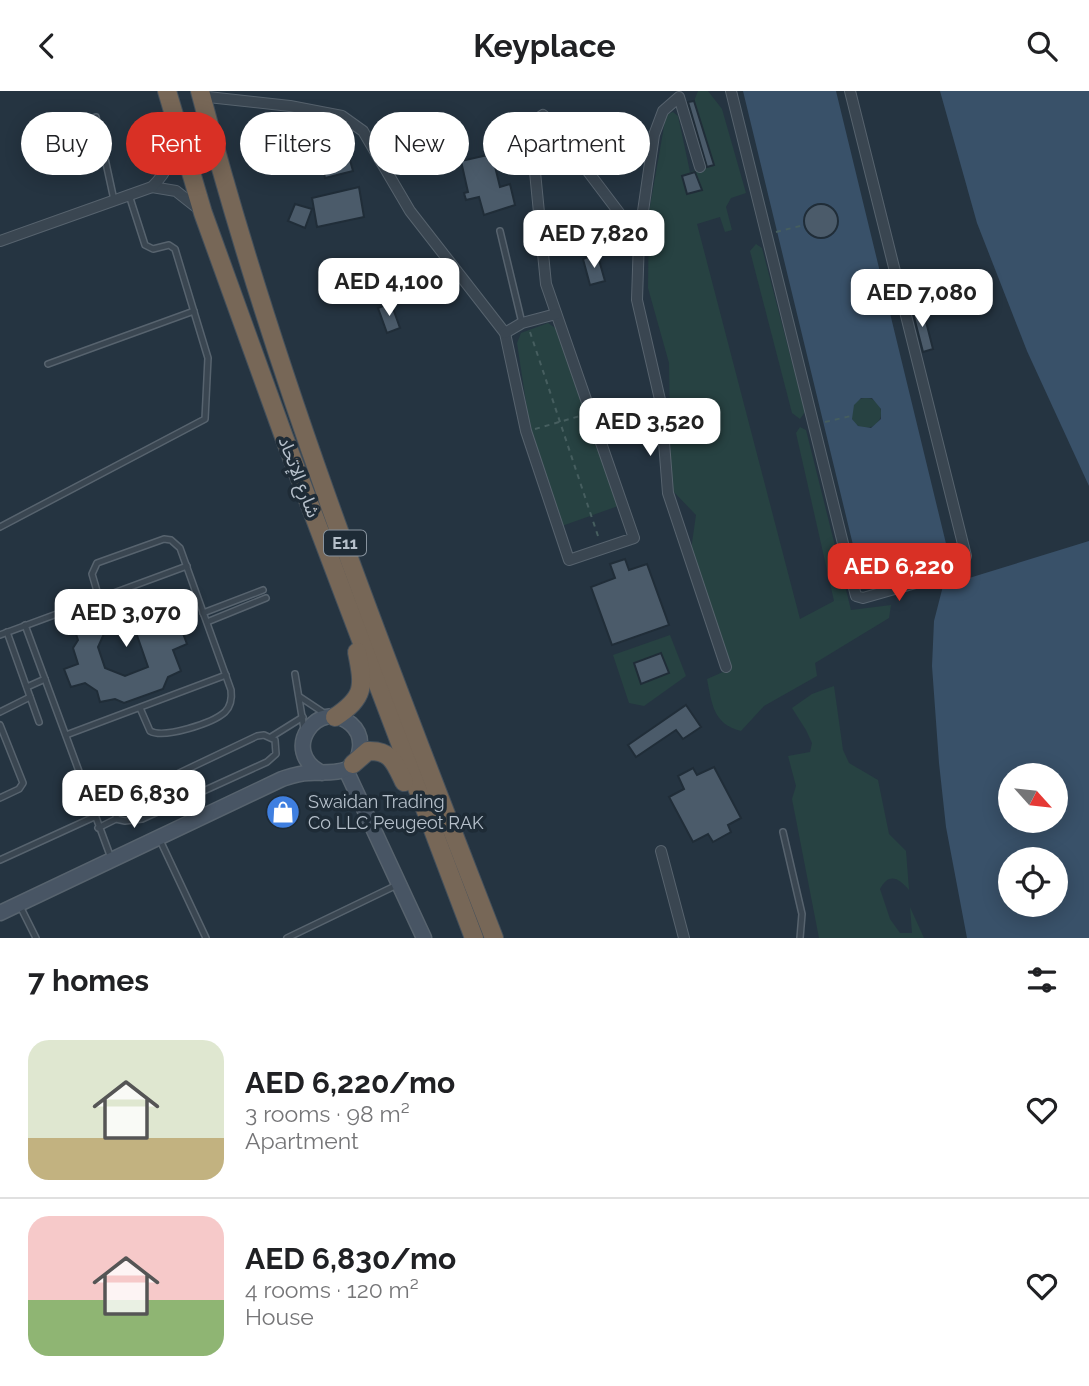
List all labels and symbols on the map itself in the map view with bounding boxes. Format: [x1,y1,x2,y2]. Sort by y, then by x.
pin: AED 7,820 [514,211,674,270]
pin: AED 4,100 [309,259,469,318]
pin: AED 7,080 [842,269,1002,329]
pin: AED 3,520 [570,399,730,458]
street label: شارع الإتحاد [271,433,325,522]
road number: E11 [324,531,366,555]
pin: AED 6,220 [819,543,979,603]
pin: AED 3,070 [46,589,206,649]
north arrow [998,763,1068,833]
pin: AED 6,830 [54,771,214,830]
place label: Swaidan Trading Co LLC Peugeot RAK [308,791,484,833]
shop icon: Swaidan Trading Co LLC Peugeot RAK [264,793,302,831]

